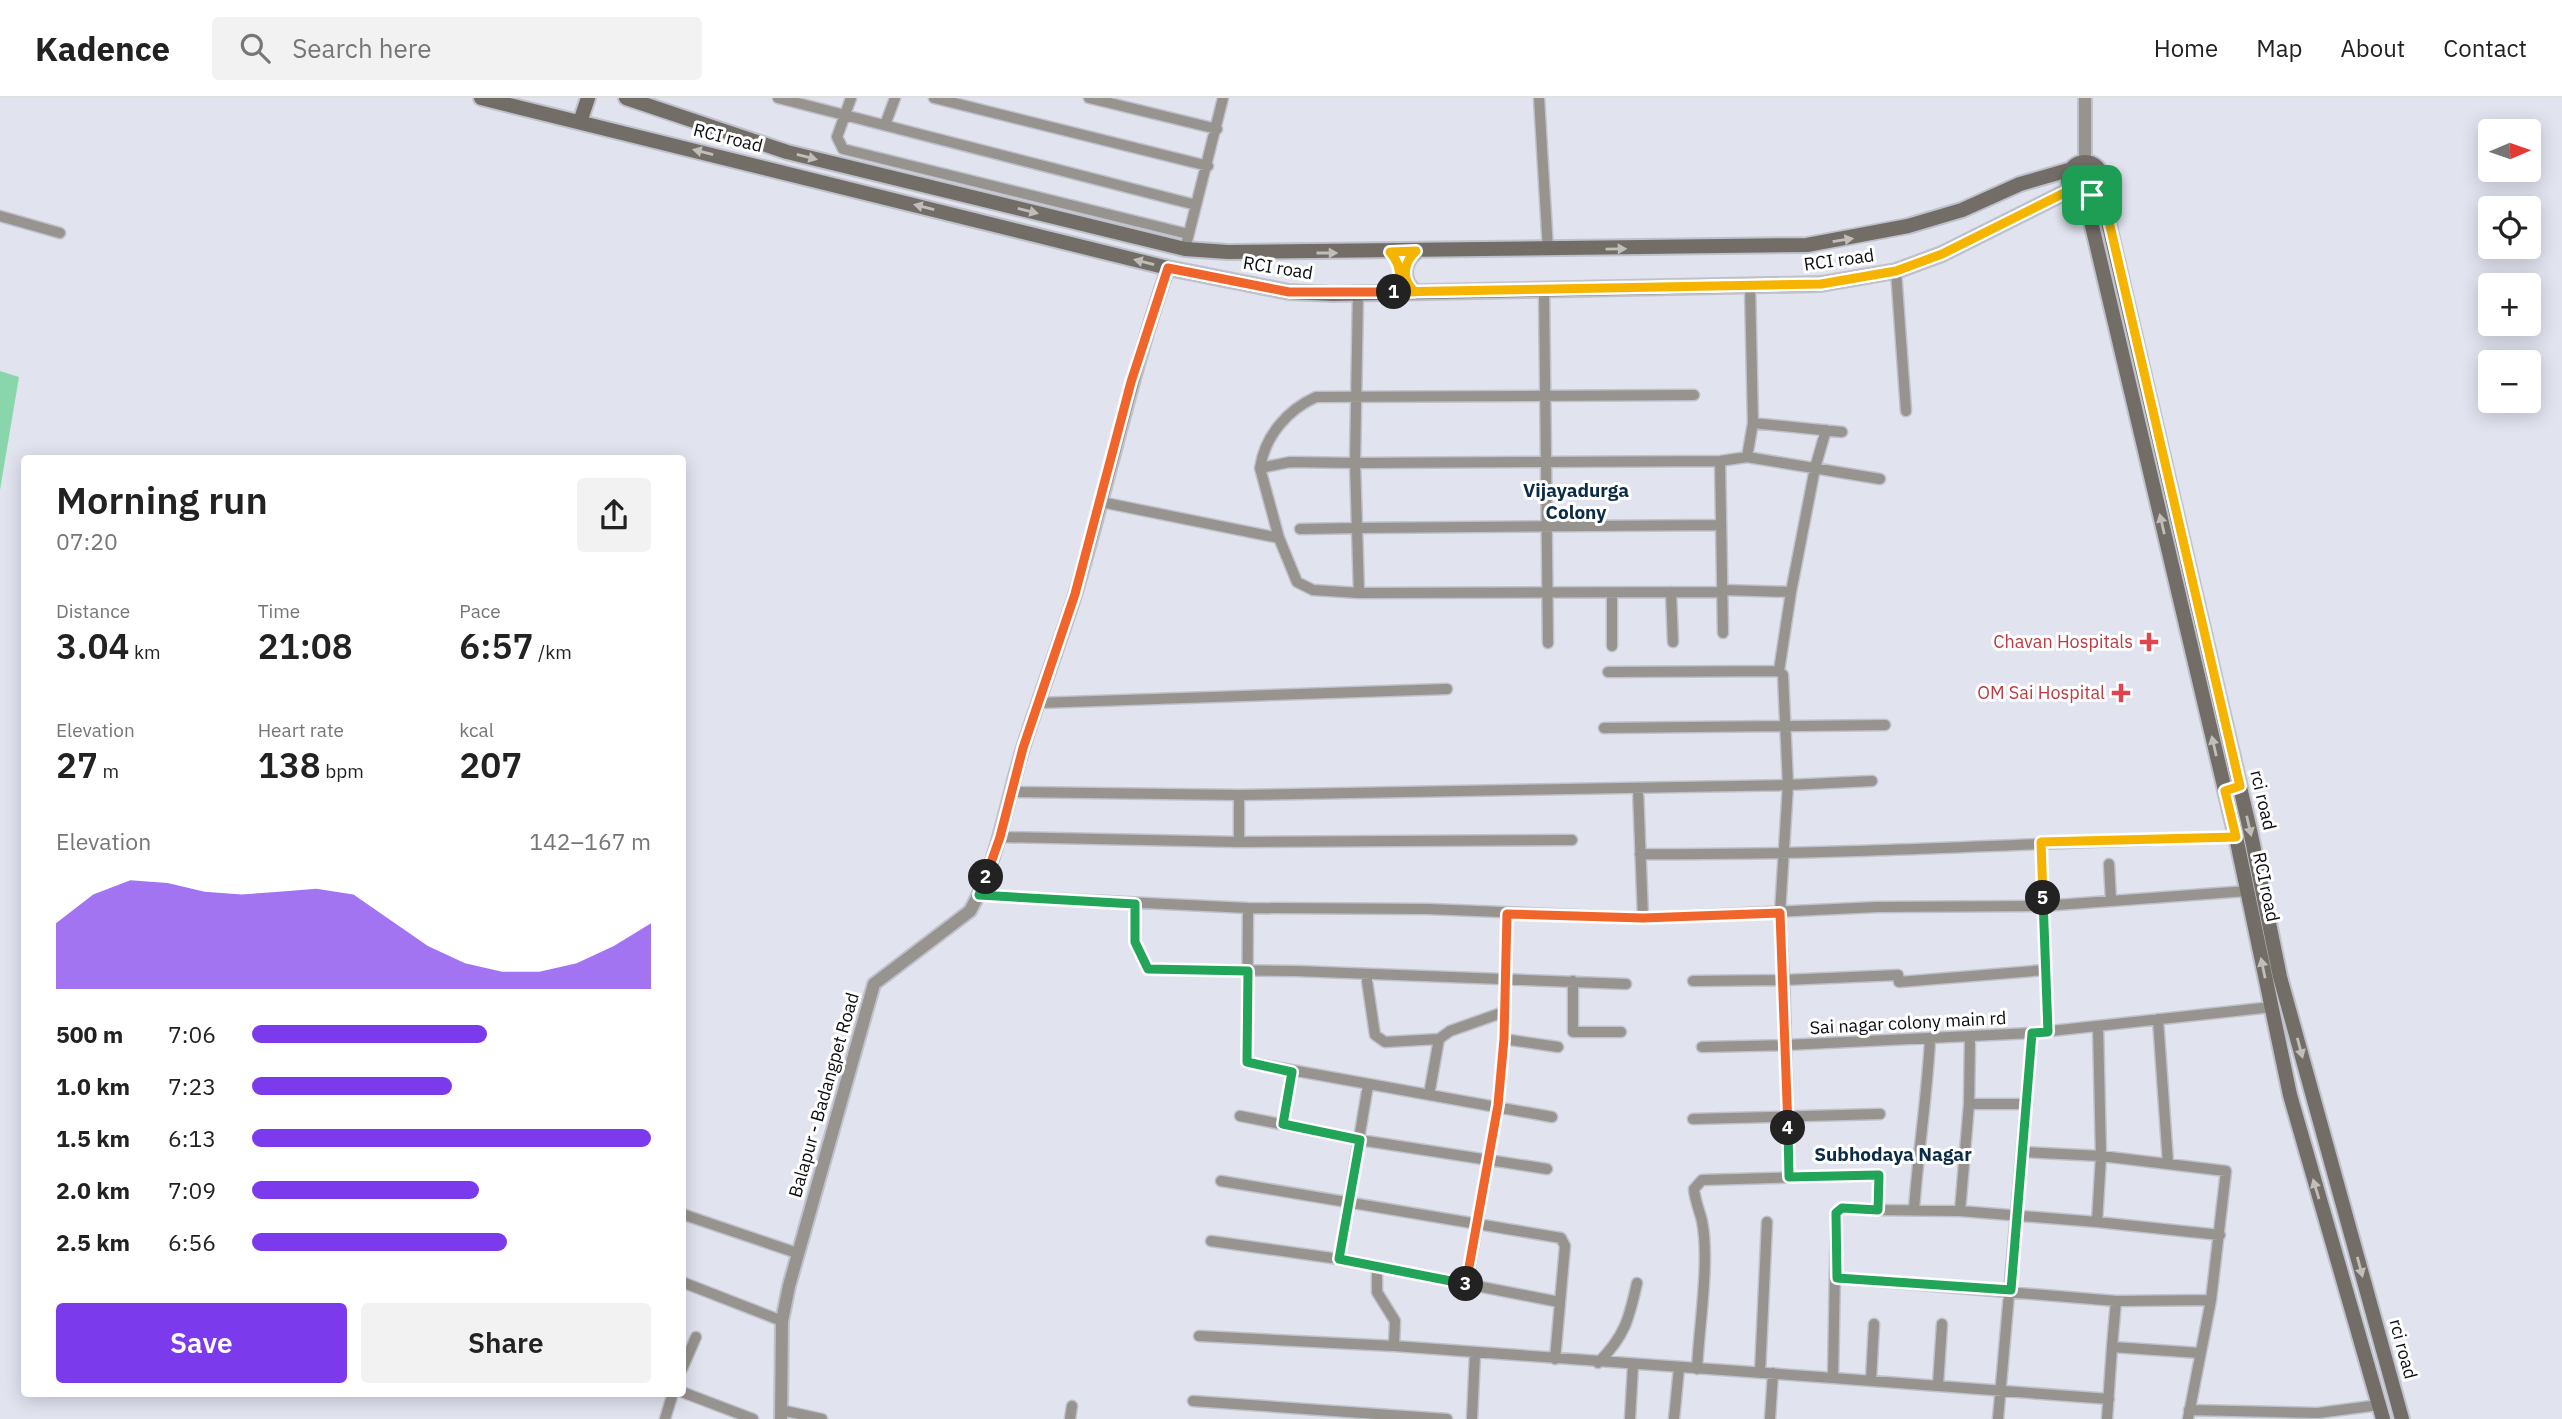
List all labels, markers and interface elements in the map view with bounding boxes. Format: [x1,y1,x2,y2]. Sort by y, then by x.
search box [212,17,702,80]
text: Kadence [35,27,170,70]
icon: search [236,29,274,67]
text: Search here [292,31,432,65]
text: Home [2154,32,2218,64]
text: Map [2256,32,2302,64]
text: About [2340,32,2405,64]
text: Contact [2443,32,2527,64]
street label: RCI road [691,118,765,157]
north arrow [2478,119,2541,182]
map controls [2478,119,2541,413]
one-way arrow [692,146,714,157]
one-way arrow [796,152,818,163]
pin [2062,165,2122,225]
icon: arrive [2073,176,2111,214]
button: locate [2478,196,2541,259]
one-way arrow [912,201,934,212]
one-way arrow [1017,206,1039,217]
one-way arrow [1832,234,1854,245]
street label: RCI road [1802,243,1875,276]
one-way arrow [1605,244,1627,255]
one-way arrow [1316,247,1338,259]
street label: RCI road [1241,251,1315,284]
one-way arrow [1133,256,1155,267]
button: + [2478,273,2541,336]
pin: 1 [1376,274,1412,310]
text: 1 [1388,279,1399,303]
button: − [2478,350,2541,413]
text: Morning run [56,475,268,524]
button: share [577,478,651,552]
district label: Vijayadurga Colony [1523,478,1629,524]
one-way arrow [2156,513,2167,535]
text: 07:20 [56,526,118,556]
text: Distance [56,599,130,623]
text: Time [258,599,300,623]
text: Pace [459,599,501,623]
text: 3.04 [56,623,129,669]
text: 21:08 [258,623,353,669]
text: 6:57 [459,623,534,669]
place label: Chavan Hospitals [1993,630,2133,653]
marker: Chavan Hospitals [2139,632,2159,652]
text: km [129,640,161,664]
text: /km [534,640,572,664]
place label: OM Sai Hospital [1977,681,2105,704]
marker: OM Sai Hospital [2111,683,2131,703]
text: Elevation [56,718,135,742]
text: Heart rate [258,718,344,742]
text: kcal [459,718,494,742]
one-way arrow [2208,734,2219,756]
text: 27 [56,742,98,788]
text: 138 [258,742,321,788]
text: 207 [459,742,522,788]
text: m [98,759,119,783]
text: bpm [321,759,364,783]
street label: rci road [2245,768,2282,832]
one-way arrow [2244,815,2255,837]
text: Elevation [56,826,151,856]
text: 142–167 m [529,826,651,856]
street label: RCI road [2248,850,2285,924]
pin: 2 [968,860,1004,894]
text: 2 [980,864,991,888]
pin: 5 [2025,880,2060,916]
text: 5 [2037,885,2048,909]
one-way arrow [2258,957,2269,979]
street label: Balapur - Badangpet Road [783,990,864,1200]
street label: Sai nagar colony main rd [1809,1006,2007,1039]
text: 500 m [56,1019,123,1049]
text: 7:06 [168,1019,216,1049]
one-way arrow [2295,1037,2305,1058]
text: 1.0 km [56,1071,130,1101]
text: 7:23 [168,1071,216,1101]
pin: 4 [1770,1110,1806,1146]
text: 4 [1782,1115,1793,1139]
text: 1.5 km [56,1123,130,1153]
text: 6:13 [168,1123,216,1153]
district label: Subhodaya Nagar [1814,1142,1972,1166]
text: 2.0 km [56,1175,130,1205]
text: 7:09 [168,1175,216,1205]
one-way arrow [2311,1178,2321,1199]
text: 2.5 km [56,1227,130,1257]
text: 6:56 [168,1227,216,1257]
one-way arrow [2355,1256,2366,1278]
pin: 3 [1448,1266,1484,1302]
text: 3 [1460,1271,1471,1295]
button: Save [56,1303,347,1383]
button: Share [361,1303,651,1383]
street label: rci road [2384,1316,2422,1381]

